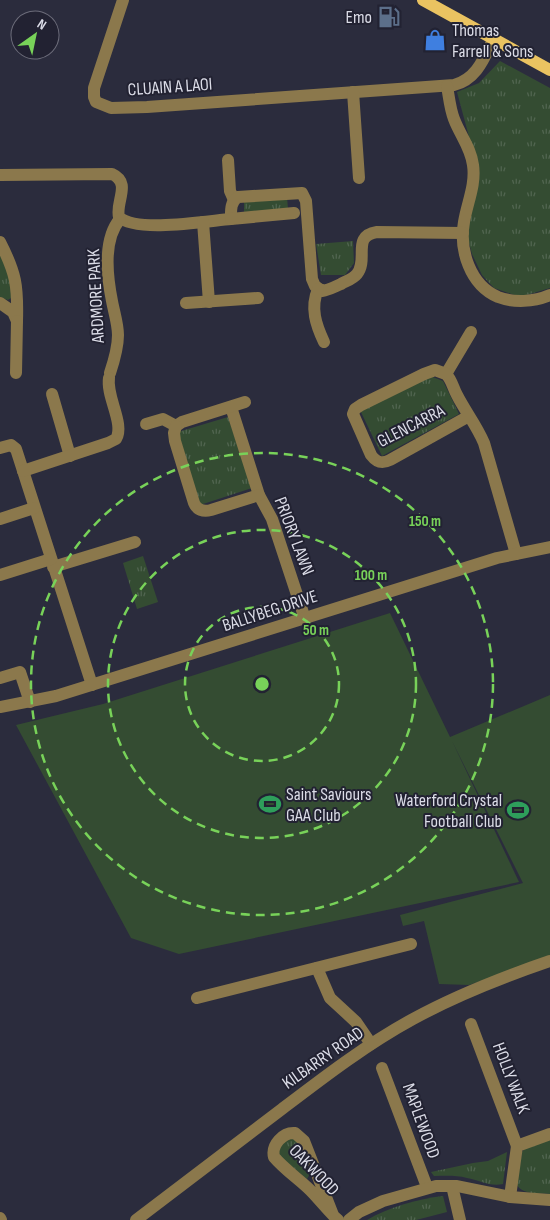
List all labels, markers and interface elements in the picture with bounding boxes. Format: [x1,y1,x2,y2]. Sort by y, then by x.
fuel station icon: Emo [376,4,402,30]
place label: Emo [346,7,372,28]
north arrow [10,10,60,60]
text: N [34,15,50,34]
place label: Thomas Farrell & Sons [452,20,534,62]
shop icon: Thomas Farrell & Sons [422,27,448,53]
street label: CLUAIN A LAOI [127,74,213,100]
street label: ARDMORE PARK [83,247,109,345]
street label: GLENCARRA [374,400,449,452]
street label: PRIORY LAWN [270,494,318,578]
text: 150 m [409,512,441,531]
text: 100 m [355,566,387,585]
street label: BALLYBEG DRIVE [220,586,320,636]
text: 50 m [303,621,329,640]
centre of rings [253,675,271,693]
place label: Saint Saviours GAA Club [286,784,371,826]
place label: Waterford Crystal Football Club [395,790,502,832]
sports icon: Saint Saviours GAA Club [257,791,283,817]
sports icon: Waterford Crystal Football Club [505,797,531,823]
street label: KILBARRY ROAD [278,1022,368,1094]
street label: HOLLY WALK [488,1039,534,1117]
street label: MAPLEWOOD [398,1081,444,1161]
street label: OAKWOOD [285,1140,343,1200]

